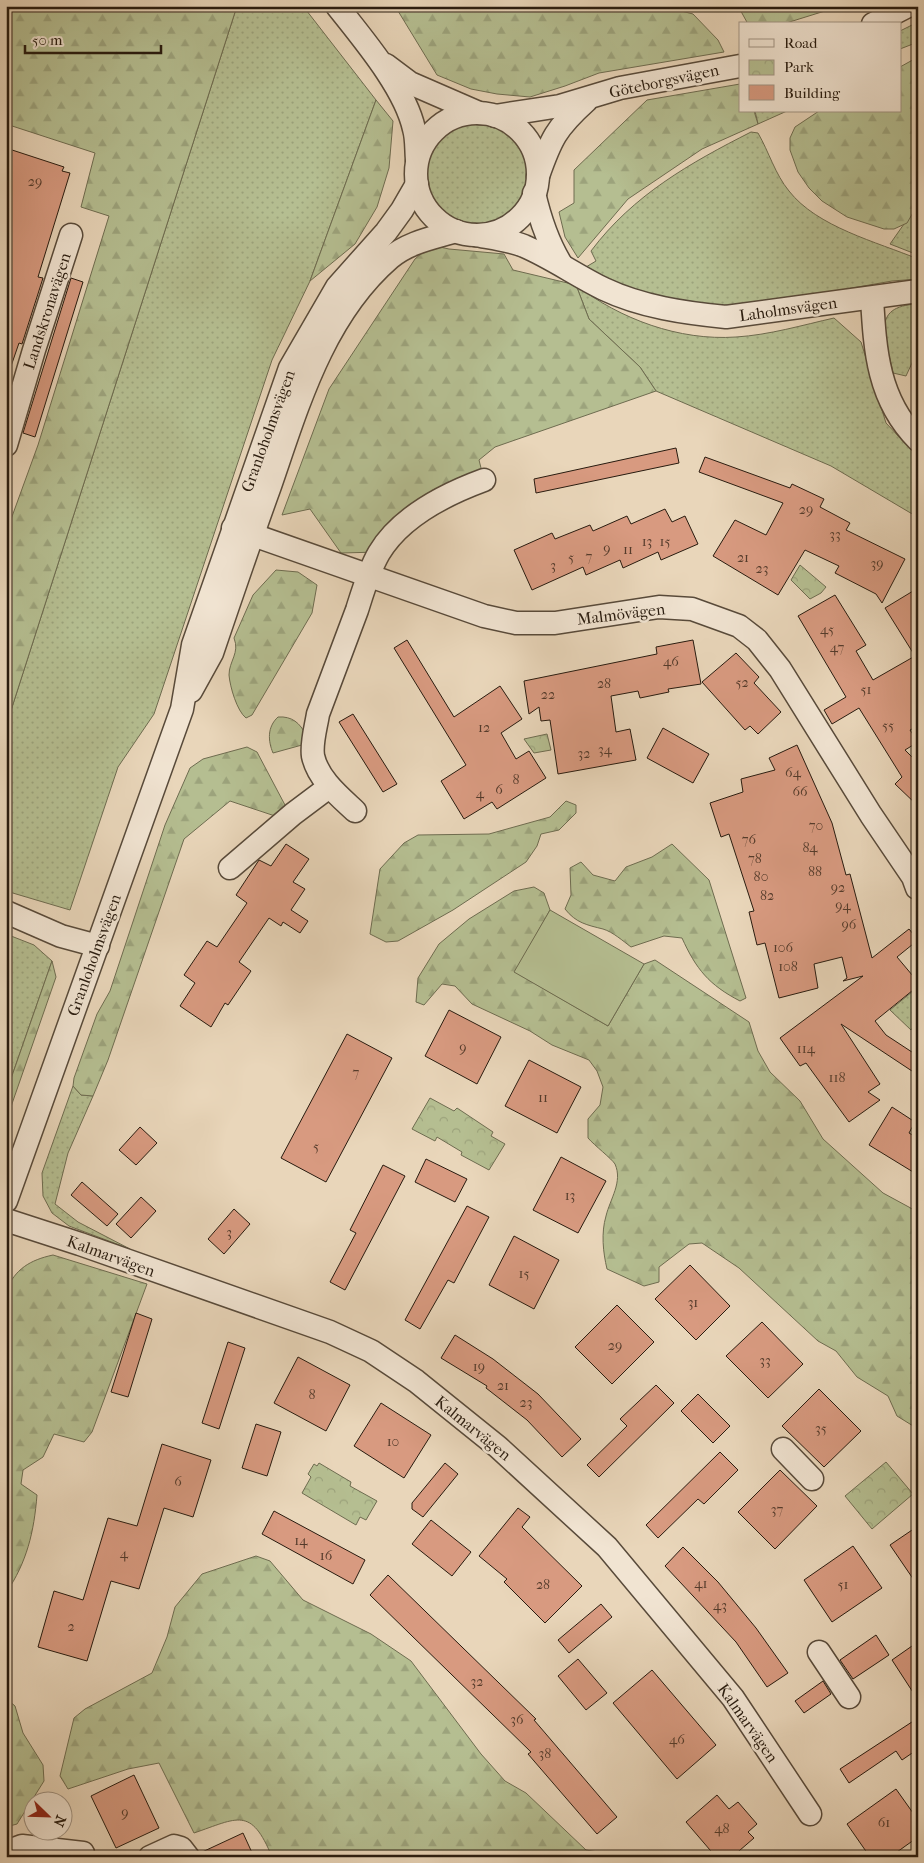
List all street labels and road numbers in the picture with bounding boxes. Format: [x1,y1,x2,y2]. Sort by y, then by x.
street label: Göteborgsvägen [607,60,721,102]
street label: Landskronavägen [19,250,75,372]
street label: Laholmsvägen [738,293,839,325]
street label: Granloholmsvägen [237,367,299,495]
street label: Malmövägen [576,599,667,629]
street label: Granloholmsvägen [63,891,125,1019]
street label: Kalmarvägen [64,1231,158,1281]
street label: Kalmarvägen [431,1392,515,1465]
street label: Kalmarvägen [714,1680,783,1767]

